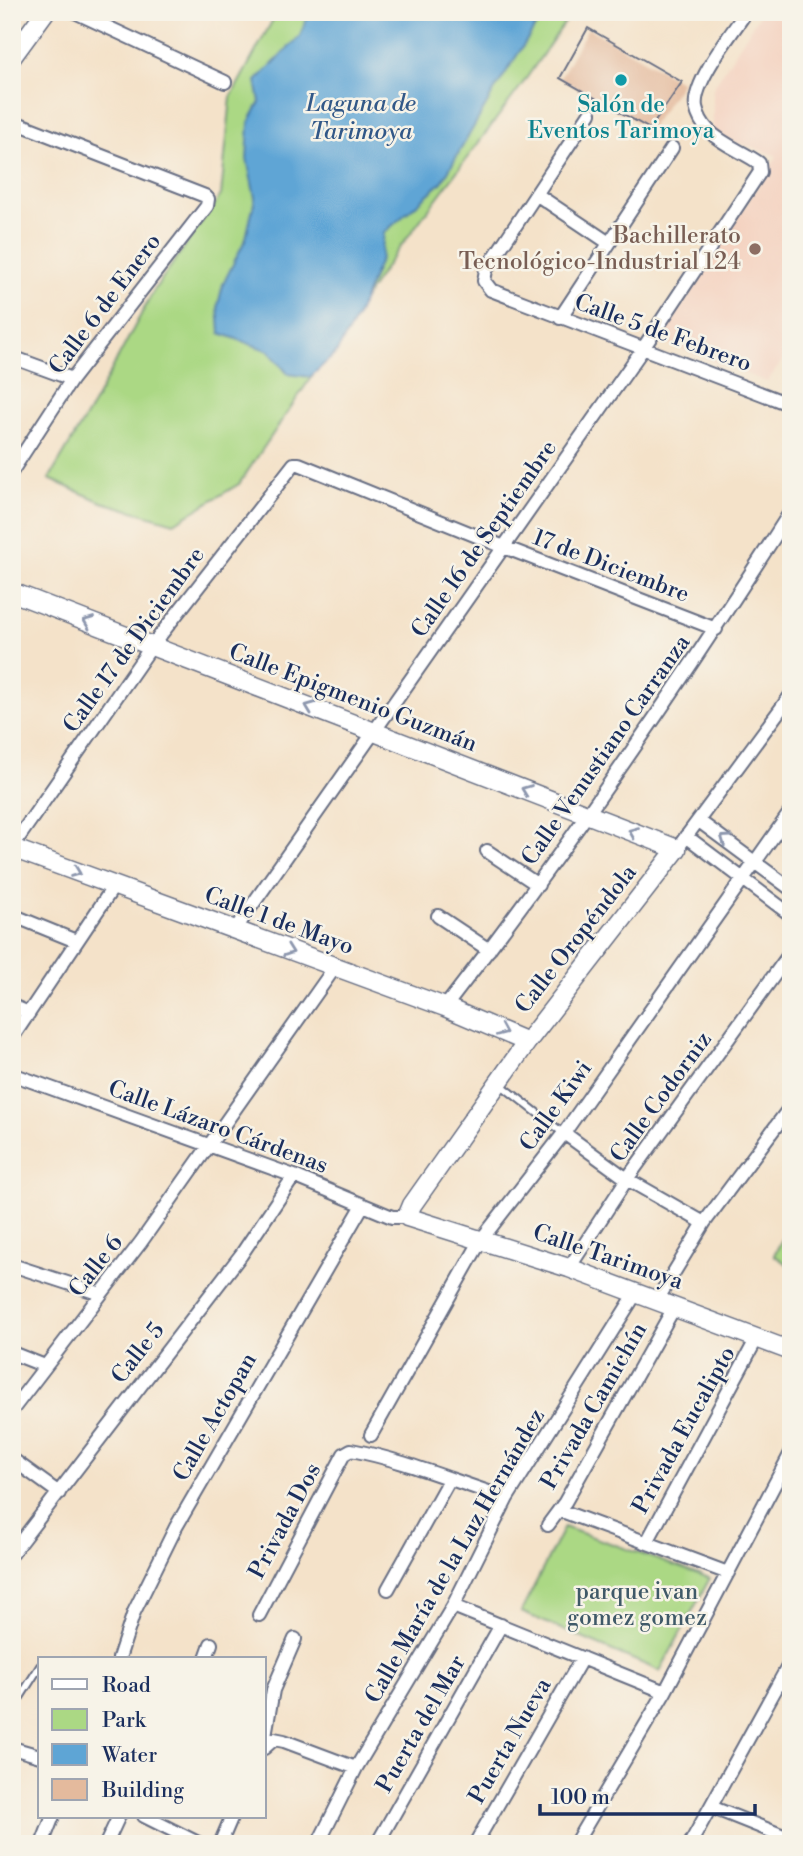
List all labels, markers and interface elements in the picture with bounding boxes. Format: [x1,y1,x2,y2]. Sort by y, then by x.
marker: Salón de Eventos Tarimoya [613,72,629,88]
water label: Laguna de Tarimoya [305,89,416,147]
place label: Salón de Eventos Tarimoya [528,91,715,145]
place label: Bachillerato Tecnológico-Industrial 124 [459,222,741,276]
street label: Calle 6 de Enero [43,228,167,380]
marker: Bachillerato Tecnológico-Industrial 124 [747,241,763,257]
street label: Calle 5 de Febrero [571,288,755,378]
street label: Calle 16 de Septiembre [405,435,563,643]
street label: 17 de Diciembre [529,523,693,609]
street label: Calle 17 de Diciembre [57,542,211,738]
one-way arrow [82,616,94,630]
street label: Calle Venustiano Carranza [516,629,697,871]
street label: Calle Epigmenio Guzmán [225,638,481,758]
one-way arrow [304,702,316,716]
one-way arrow [520,784,532,798]
one-way arrow [628,826,640,840]
one-way arrow [720,835,733,847]
street label: Calle Oropéndola [509,859,643,1019]
one-way arrow [70,863,82,877]
street label: Calle 1 de Mayo [200,881,358,961]
one-way arrow [283,943,295,957]
one-way arrow [495,1023,508,1037]
street label: Calle Codorniz [604,1026,718,1168]
street label: Calle Kiwi [514,1055,598,1157]
street label: Calle Lázaro Cárdenas [104,1074,332,1180]
street label: Calle Tarimoya [529,1218,687,1296]
street label: Calle 6 [63,1229,129,1303]
street label: Calle 5 [105,1317,171,1389]
street label: Privada Camichín [535,1317,653,1494]
street label: Privada Eucalipto [626,1341,742,1519]
street label: Calle Actopan [167,1348,263,1486]
street label: Calle María de la Luz Hernández [359,1404,551,1708]
street label: Privada Dos [243,1458,327,1584]
park label: parque ivan gomez gomez [567,1578,707,1632]
street label: Puerta del Mar [370,1650,472,1798]
legend [38,1657,266,1818]
text: Road [102,1673,151,1699]
street label: Puerta Nueva [463,1673,557,1809]
text: Park [102,1708,147,1734]
text: Water [101,1743,157,1769]
scale bar [540,1772,756,1816]
text: Building [101,1778,184,1804]
text: 100 m [551,1785,610,1811]

